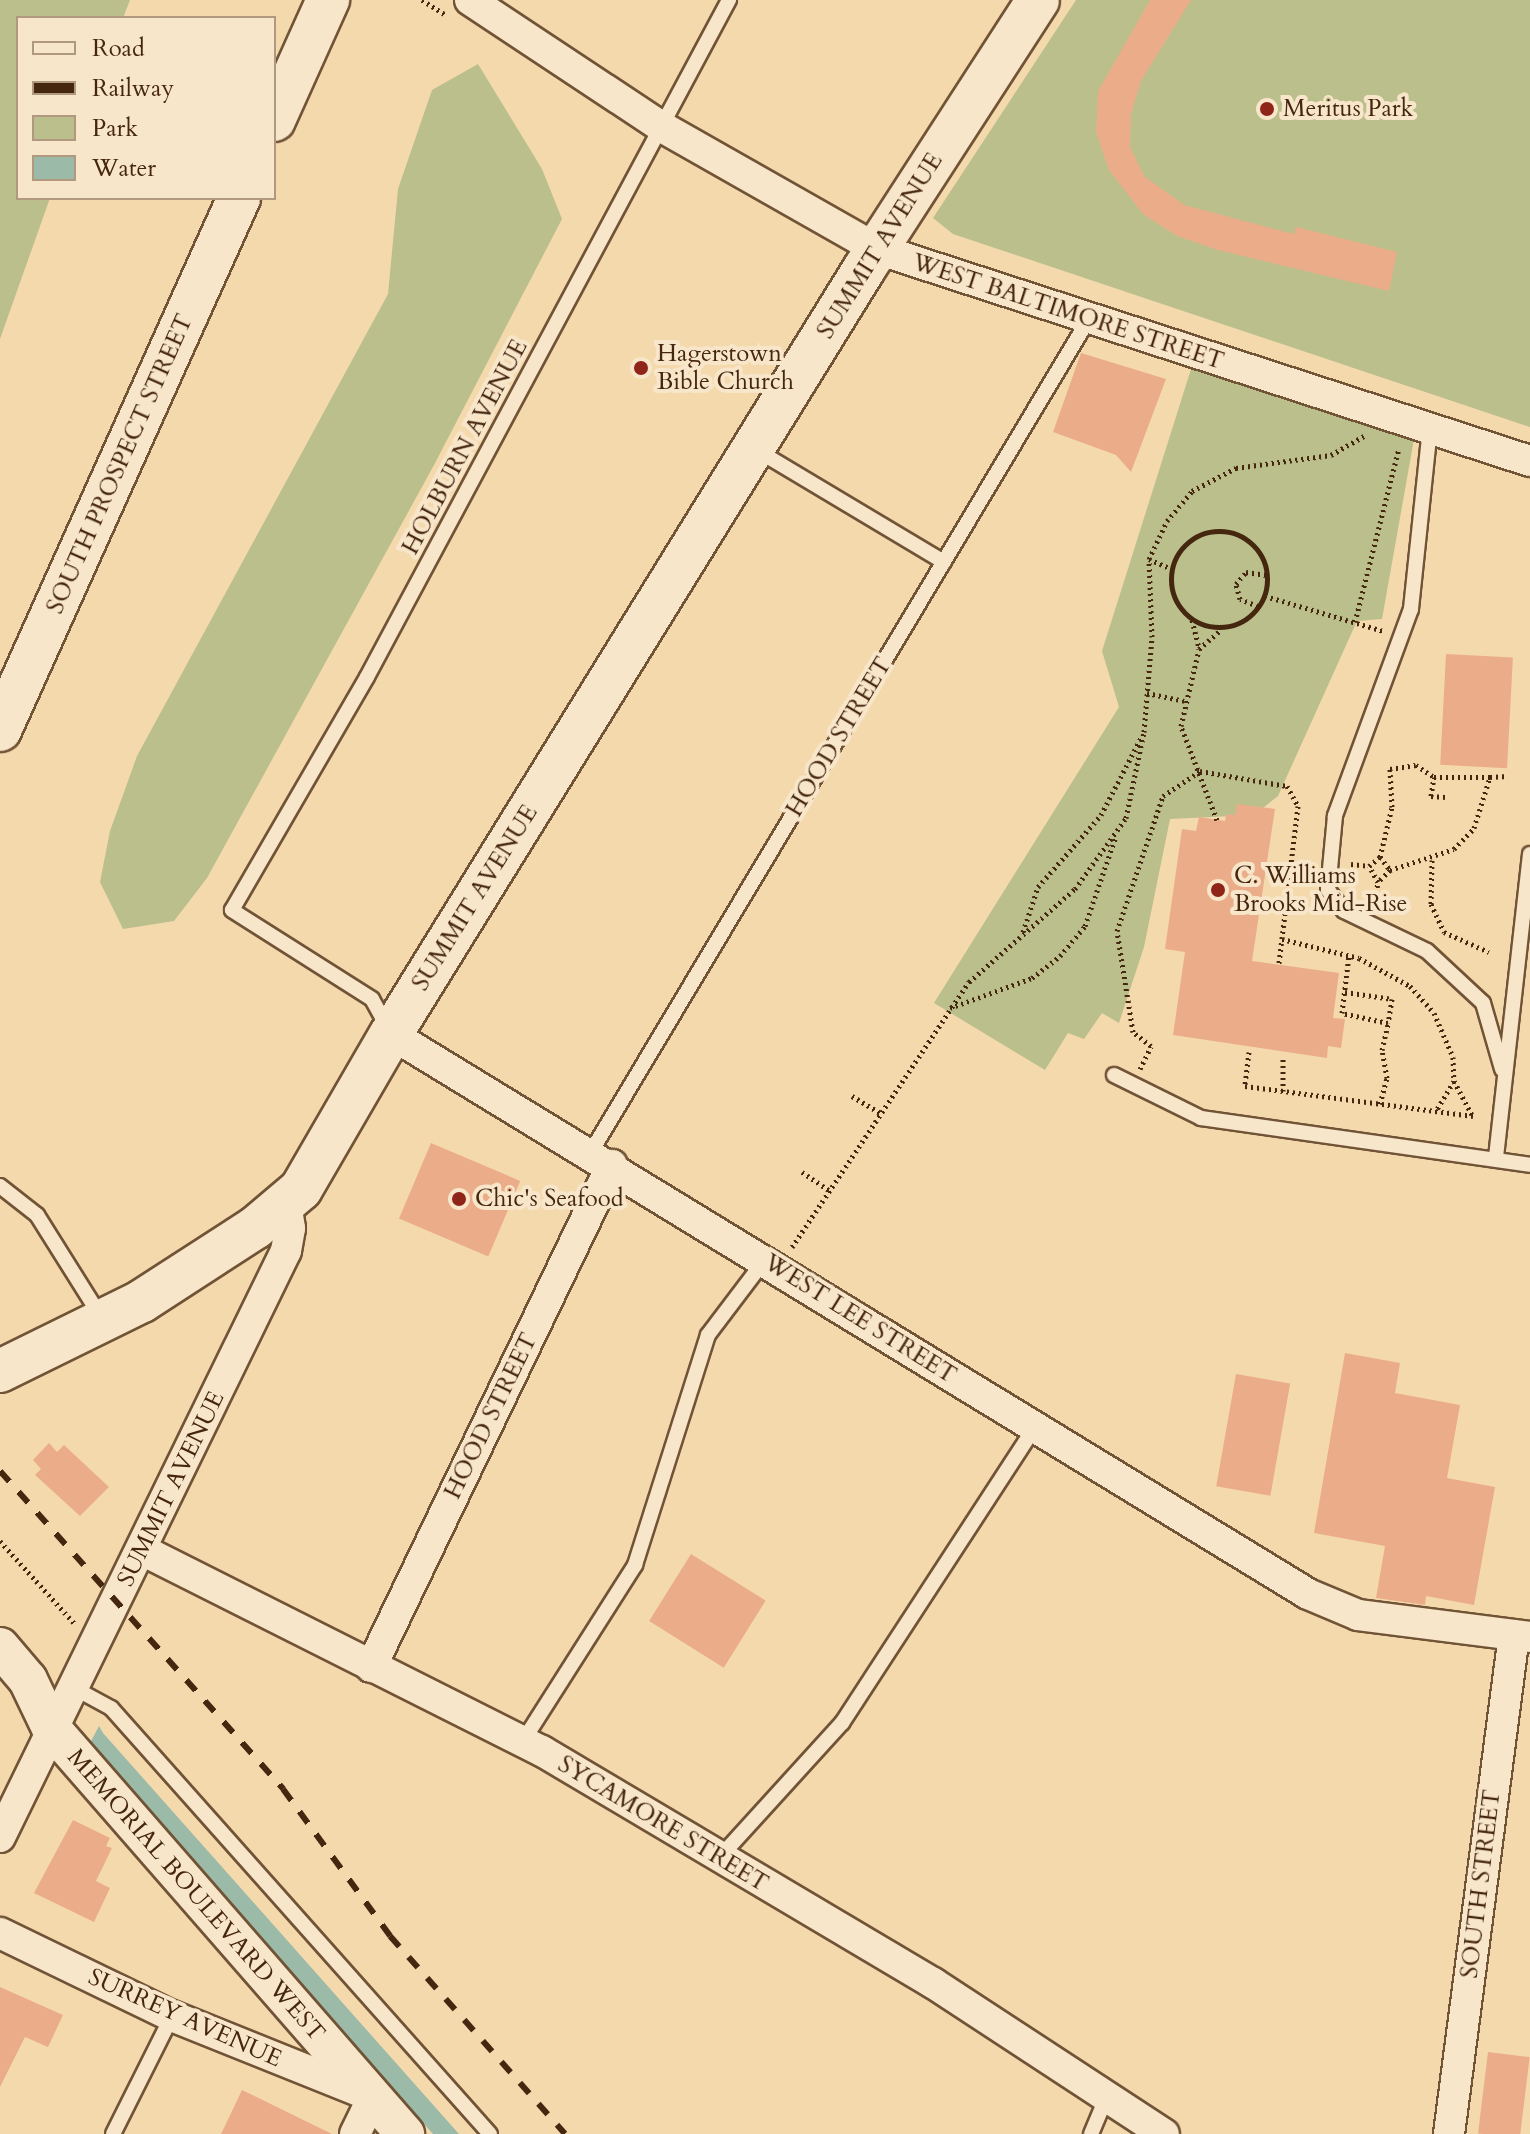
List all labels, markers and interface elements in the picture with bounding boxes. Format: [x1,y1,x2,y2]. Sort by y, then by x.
legend [16,16,276,200]
text: Road [92,32,145,65]
text: Railway [92,72,174,105]
place label: Meritus Park [1283,95,1413,123]
marker: Meritus Park [1258,100,1276,118]
text: Park [92,112,138,145]
street label: SUMMIT AVENUE [811,148,949,344]
text: Water [92,152,156,185]
street label: WEST BALTIMORE STREET [909,248,1227,376]
street label: SOUTH PROSPECT STREET [41,310,199,618]
street label: HOLBURN AVENUE [396,335,534,559]
place label: Hagerstown Bible Church [657,340,794,396]
marker: Hagerstown Bible Church [632,359,650,377]
street label: HOOD STREET [780,652,898,822]
street label: SUMMIT AVENUE [406,800,544,996]
place label: C. Williams Brooks Mid‐Rise [1234,862,1407,918]
marker: C. Williams Brooks Mid‐Rise [1209,881,1227,899]
place label: Chic's Seafood [475,1185,623,1213]
marker: Chic's Seafood [450,1190,468,1208]
street label: WEST LEE STREET [758,1248,962,1390]
street label: HOOD STREET [438,1328,544,1504]
street label: SUMMIT AVENUE [111,1387,231,1591]
street label: MEMORIAL BOULEVARD WEST [61,1743,331,2047]
street label: SYCAMORE STREET [553,1750,773,1898]
street label: SOUTH STREET [1455,1788,1507,1980]
street label: SURREY AVENUE [84,1962,286,2074]

